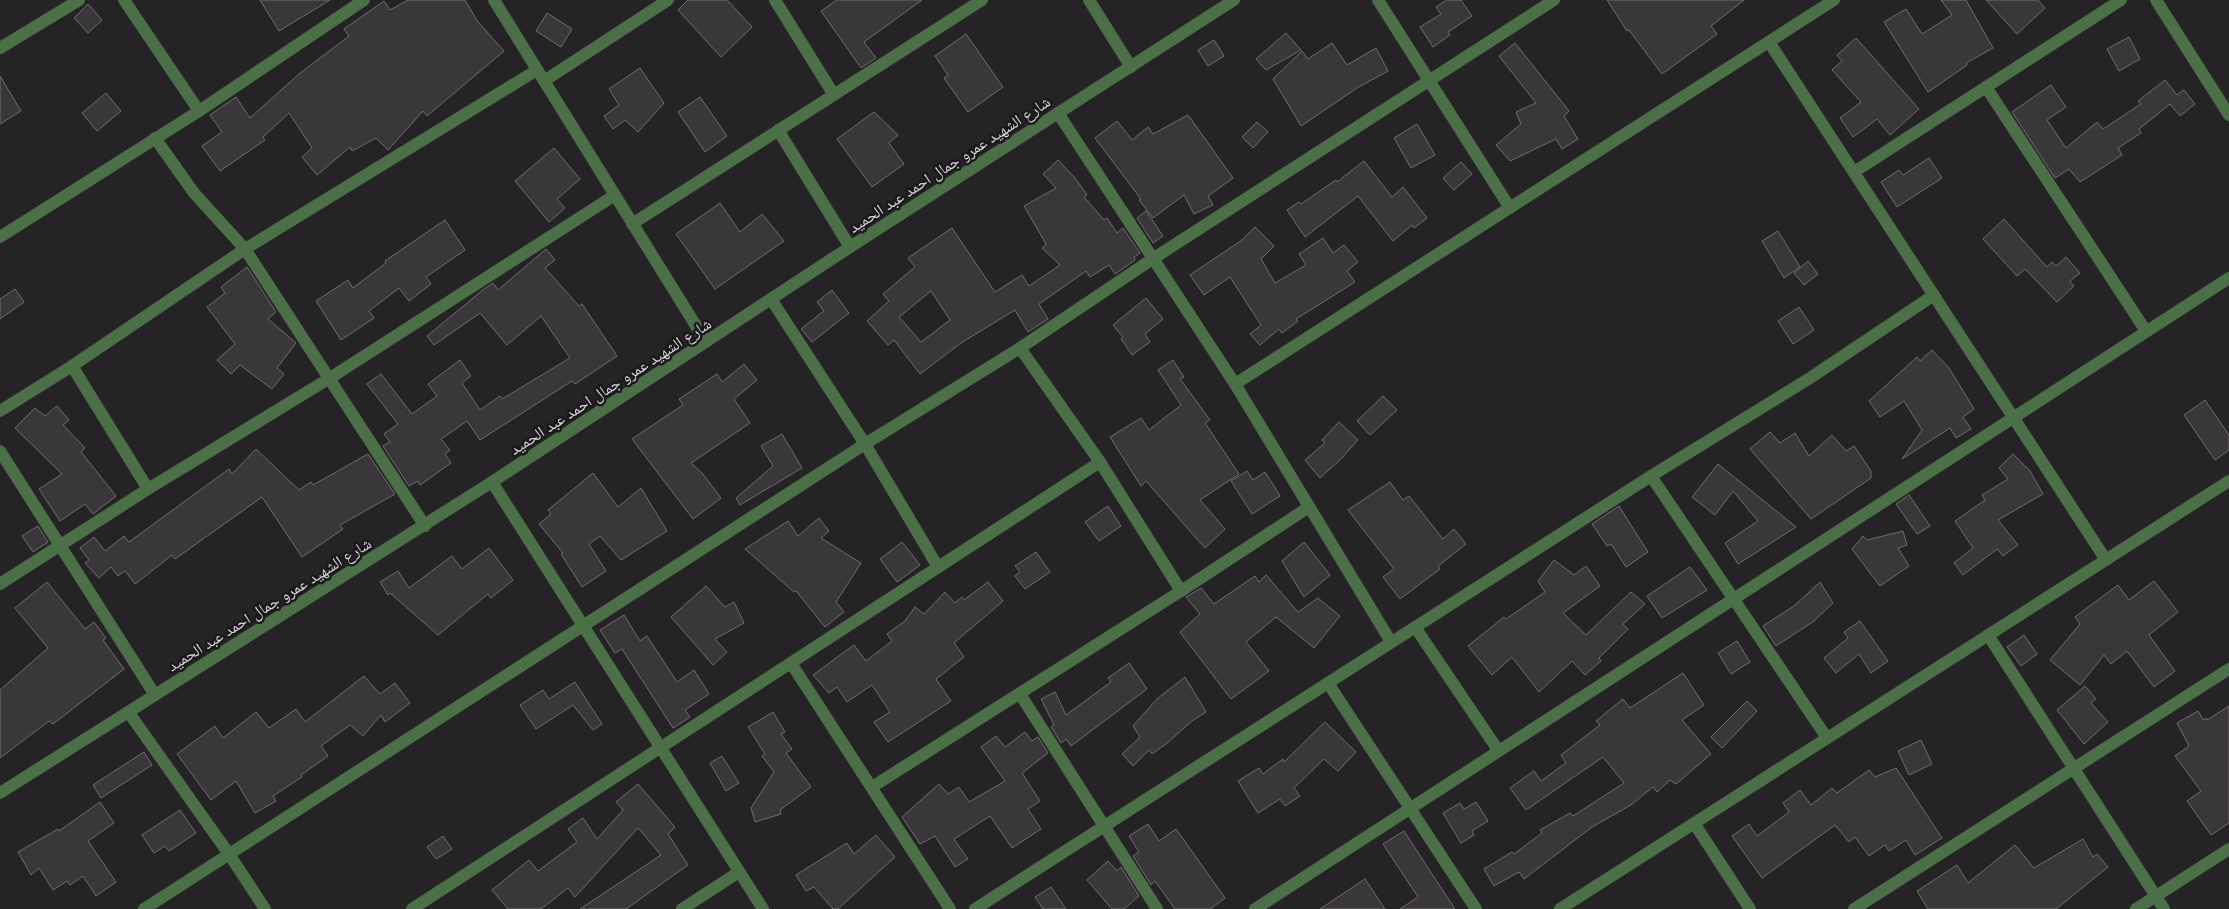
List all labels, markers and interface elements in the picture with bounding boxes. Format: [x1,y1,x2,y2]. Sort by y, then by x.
street label: شارع الشهيد عمرو جمال احمد عبد الحميد [844,91,1054,238]
street label: شارع الشهيد عمرو جمال احمد عبد الحميد [505,313,715,460]
street label: شارع الشهيد عمرو جمال احمد عبد الحميد [163,533,375,676]

